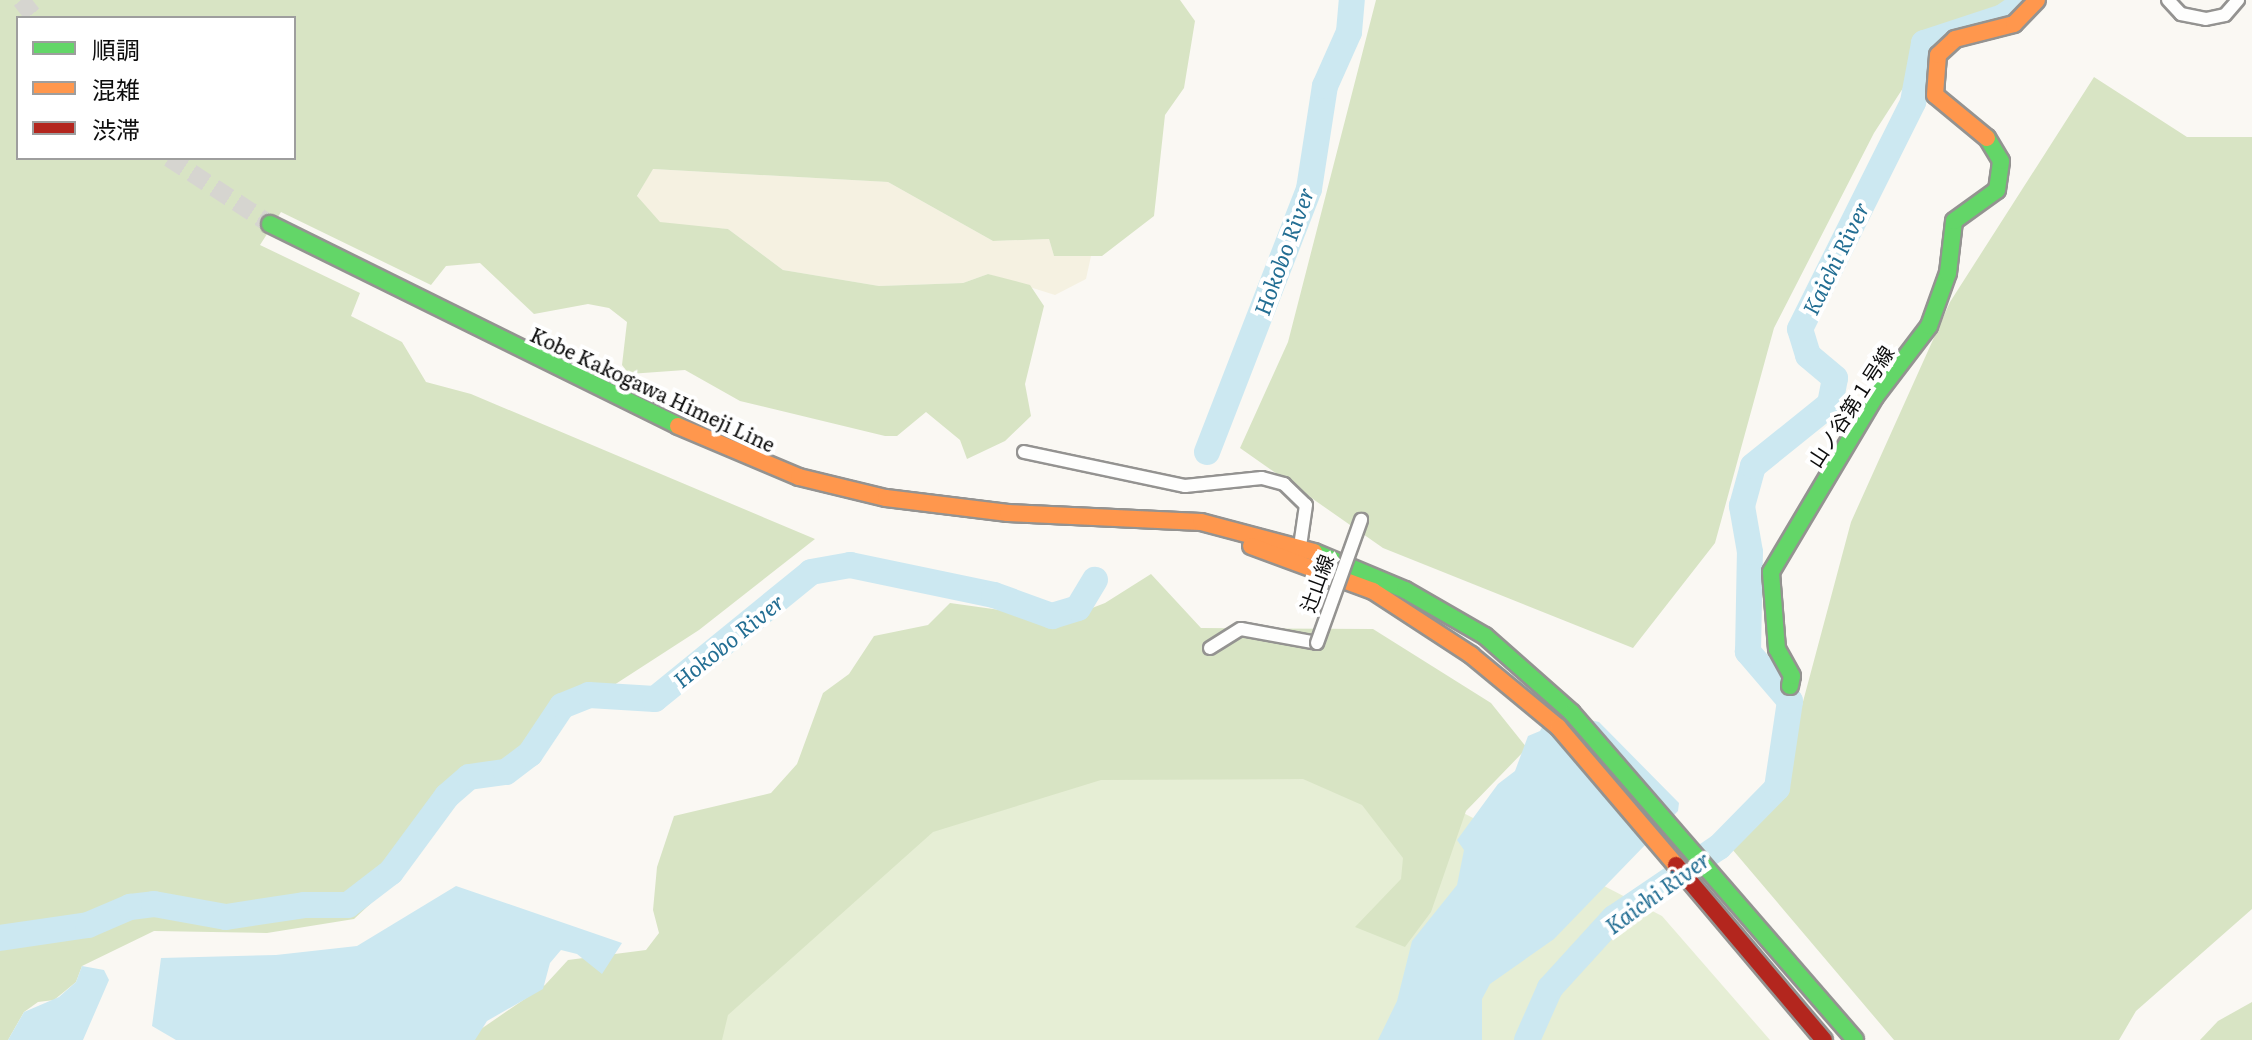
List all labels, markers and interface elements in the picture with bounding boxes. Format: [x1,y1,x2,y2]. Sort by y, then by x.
legend [16,16,296,160]
text: 順調 [92,31,140,66]
text: 混雑 [92,71,140,106]
text: 渋滞 [92,111,140,146]
water label: Hokobo River [1248,183,1318,319]
water label: Kaichi River [1796,197,1874,319]
street label: Kobe Kakogawa Himeji Line [527,322,779,456]
street label: 山ノ谷第１号線 [1802,341,1898,471]
street label: 辻山線 [1294,551,1338,615]
water label: Hokobo River [668,587,788,693]
water label: Kaichi River [1600,845,1714,939]

